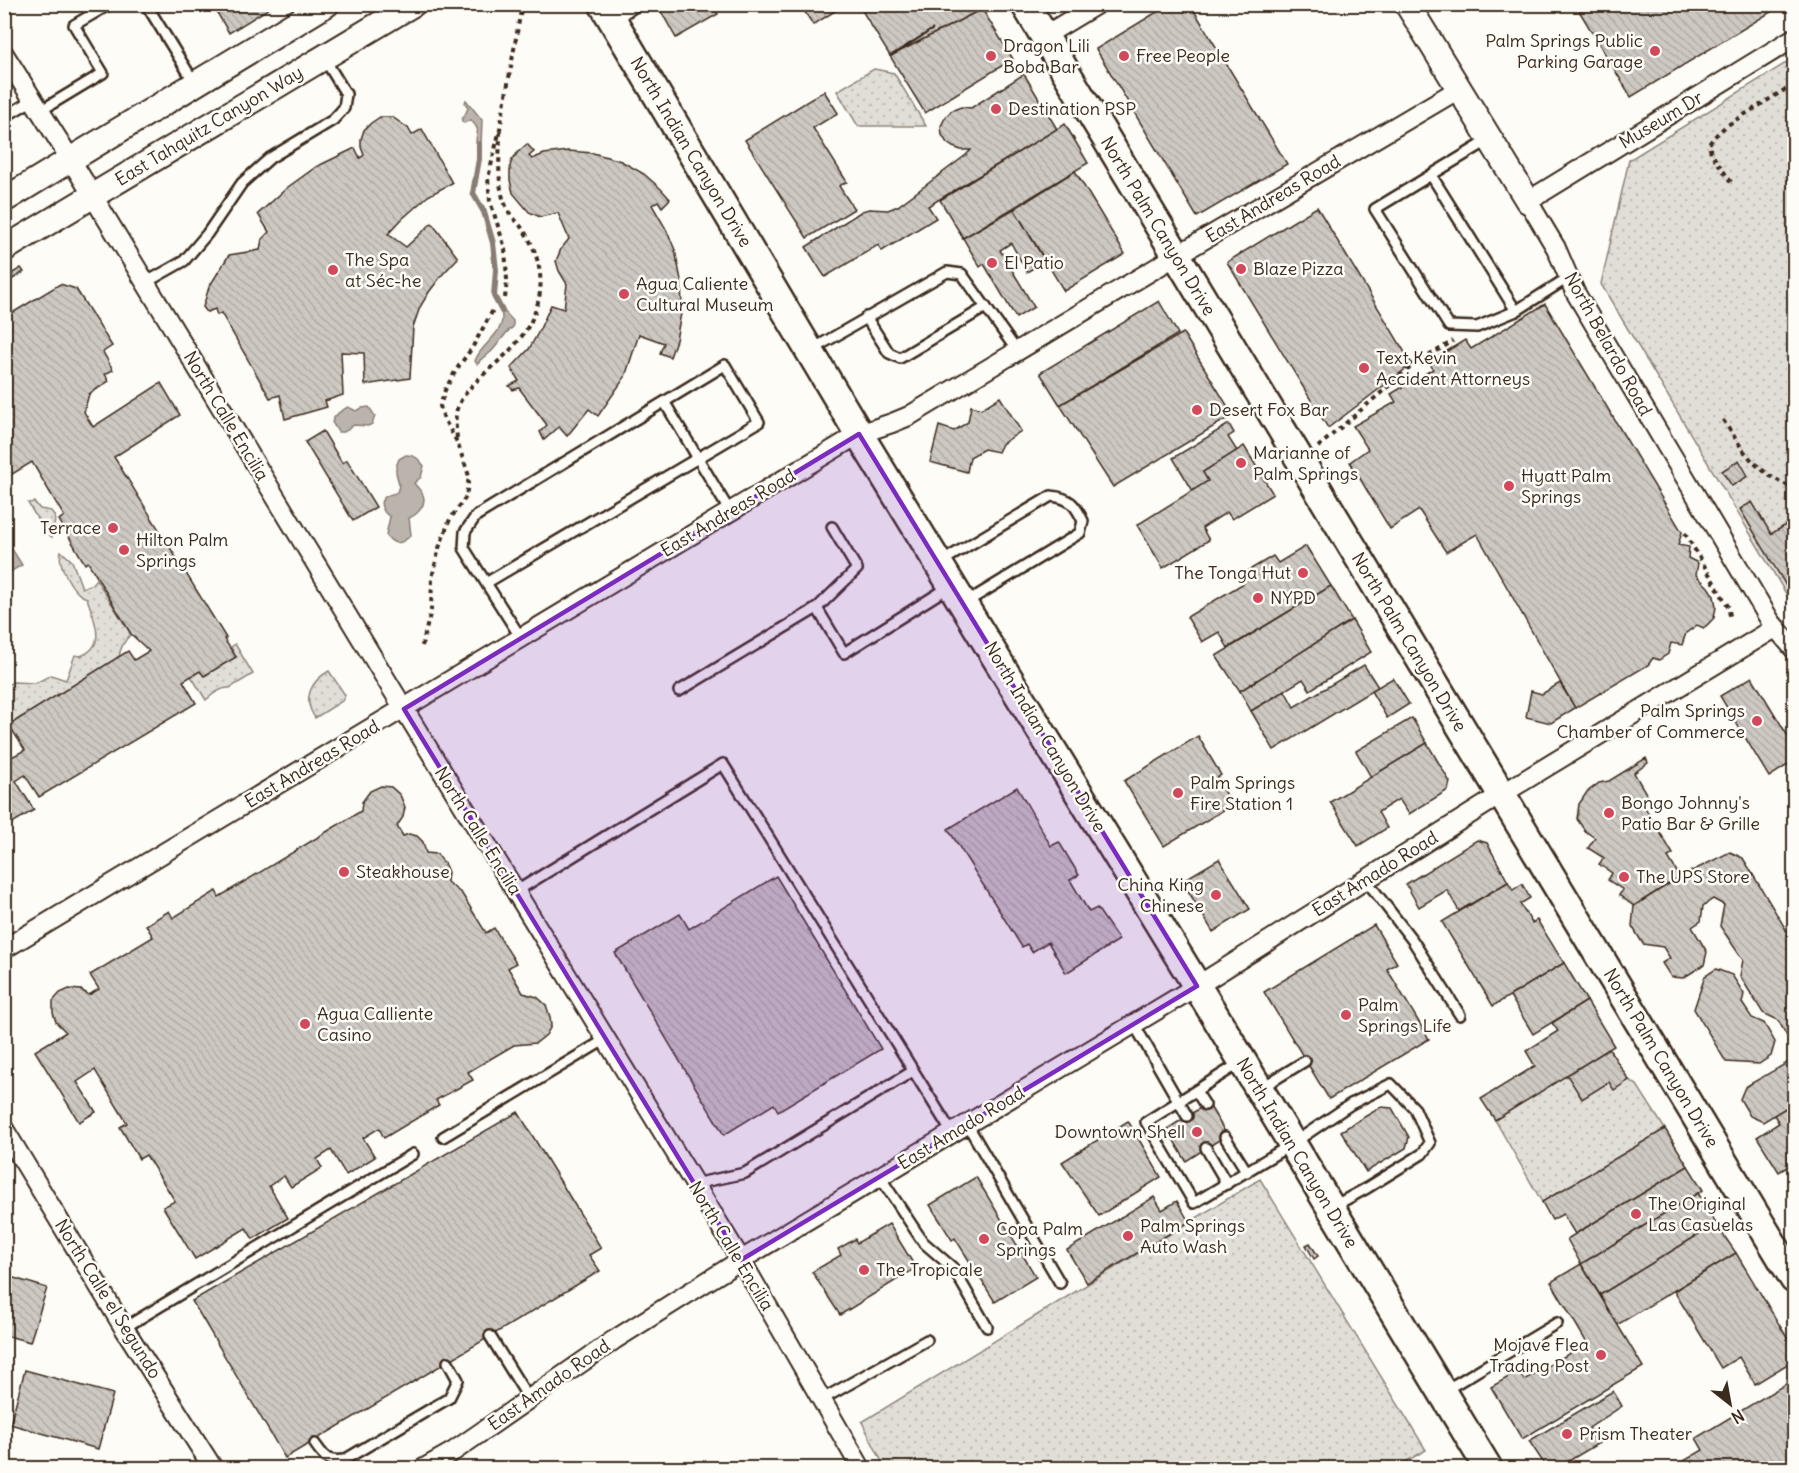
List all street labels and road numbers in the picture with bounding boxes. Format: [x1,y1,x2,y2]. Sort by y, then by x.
street label: North Indian Canyon Drive [625,52,757,251]
street label: East Tahquitz Canyon Way [111,60,307,191]
street label: Museum Dr [1615,85,1707,154]
street label: North Palm Canyon Drive [1096,132,1221,320]
street label: East Andreas Road [1201,149,1345,248]
street label: North Belardo Road [1559,268,1658,420]
street label: North Calle Encilia [179,347,274,485]
street label: East Andreas Road [656,463,800,562]
street label: North Palm Canyon Drive [1347,548,1472,736]
street label: North Indian Canyon Drive [979,637,1111,836]
street label: East Andreas Road [240,714,384,813]
street label: North Calle Encilia [430,762,527,899]
street label: East Amado Road [1308,825,1442,921]
street label: North Palm Canyon Drive [1599,964,1724,1152]
street label: North Indian Canyon Drive [1231,1053,1363,1252]
street label: East Amado Road [893,1080,1029,1174]
street label: North Calle Encilia [684,1177,779,1315]
street label: North Calle el Segundo [50,1215,167,1383]
street label: East Amado Road [483,1334,615,1435]

